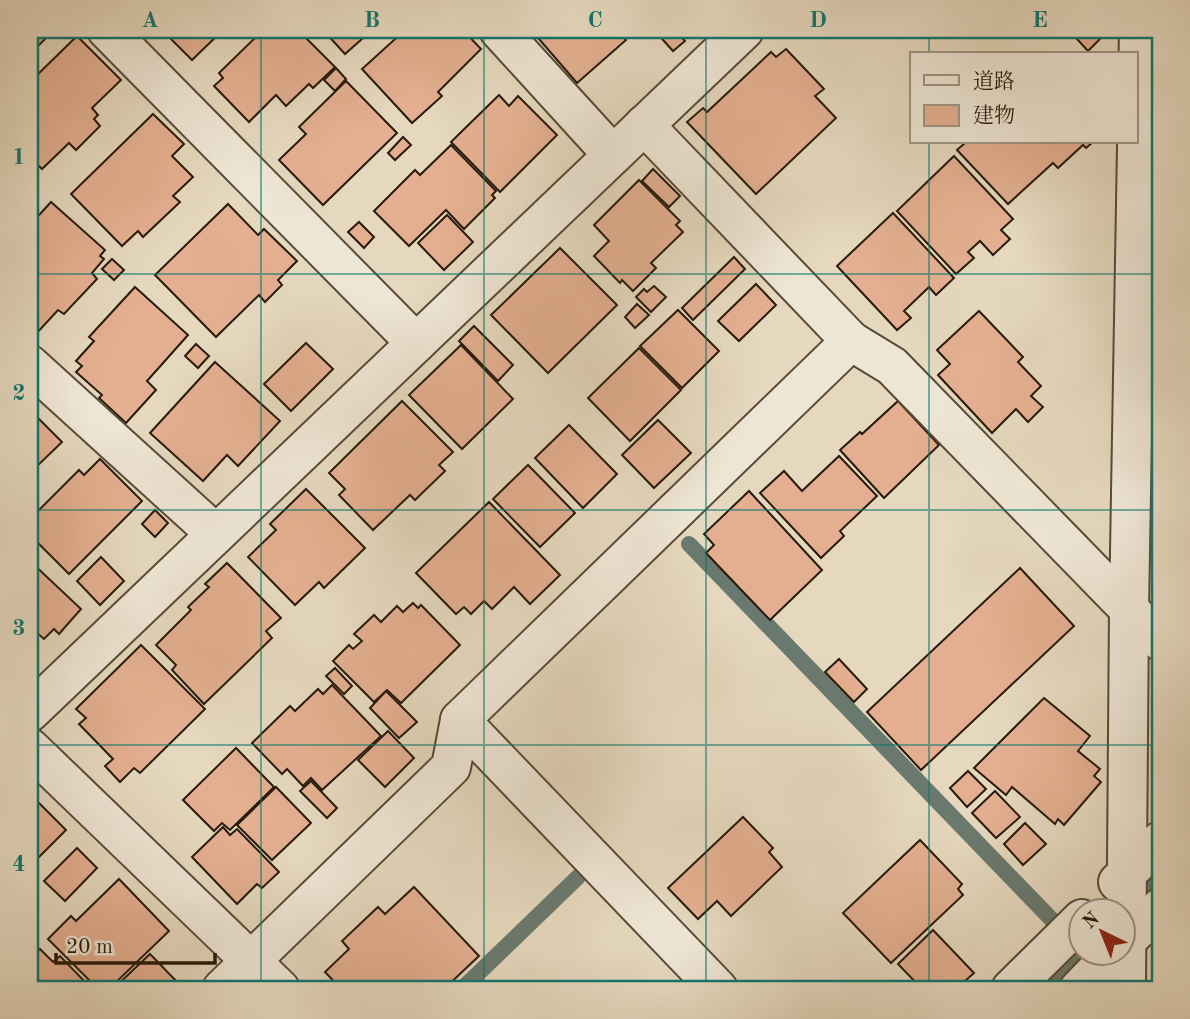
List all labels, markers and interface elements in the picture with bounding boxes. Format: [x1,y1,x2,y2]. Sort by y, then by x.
text: A [141,9,159,32]
text: B [364,9,380,32]
text: C [587,9,603,32]
text: D [809,9,827,32]
text: E [1032,9,1048,32]
legend [910,52,1138,144]
text: 道路 [973,70,1015,93]
text: 建物 [973,104,1015,127]
text: 1 [12,146,26,169]
text: 2 [12,382,26,405]
text: 3 [12,617,26,640]
text: 4 [12,853,26,876]
north arrow [1068,897,1138,967]
text: N [1080,909,1104,933]
scale bar [56,921,215,965]
text: 20 m [66,937,113,958]

